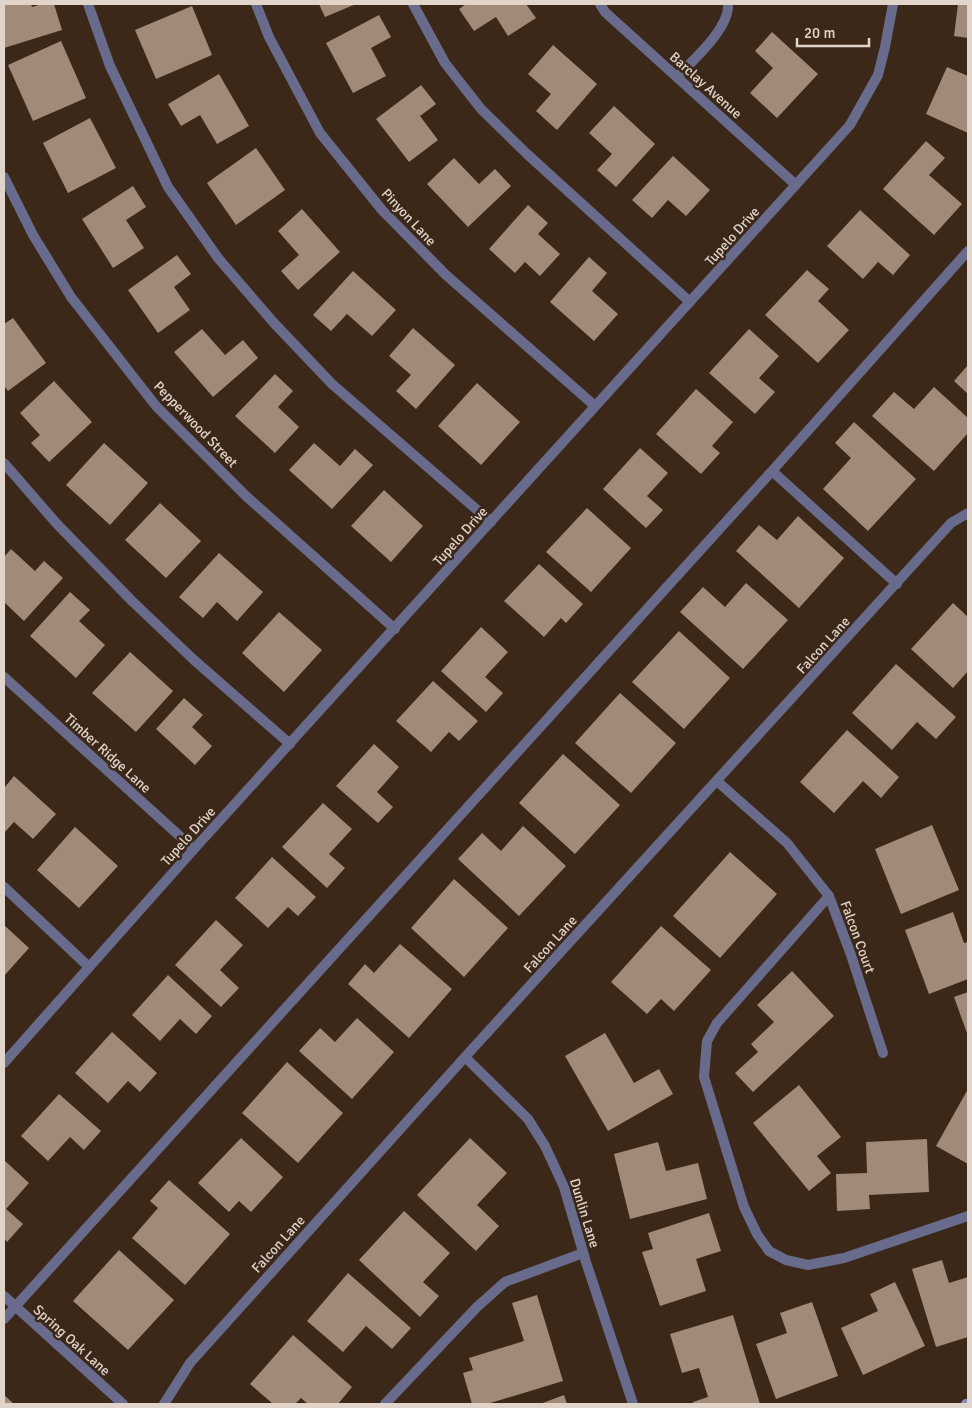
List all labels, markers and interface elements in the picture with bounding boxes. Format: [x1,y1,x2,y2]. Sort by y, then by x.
scale bar [797,15,870,47]
text: 20 m [804,24,835,42]
street label: Barclay Avenue [666,48,745,122]
street label: Pinyon Lane [378,185,440,250]
street label: Tupelo Drive [701,203,763,269]
street label: Pepperwood Street [150,378,241,471]
street label: Tupelo Drive [429,503,491,569]
street label: Falcon Lane [793,613,854,678]
street label: Timber Ridge Lane [61,710,154,797]
street label: Tupelo Drive [157,803,219,869]
street label: Falcon Court [837,899,879,976]
street label: Falcon Lane [520,912,581,977]
street label: Dunlin Lane [566,1176,603,1250]
street label: Falcon Lane [248,1212,309,1277]
street label: Spring Oak Lane [30,1301,114,1379]

